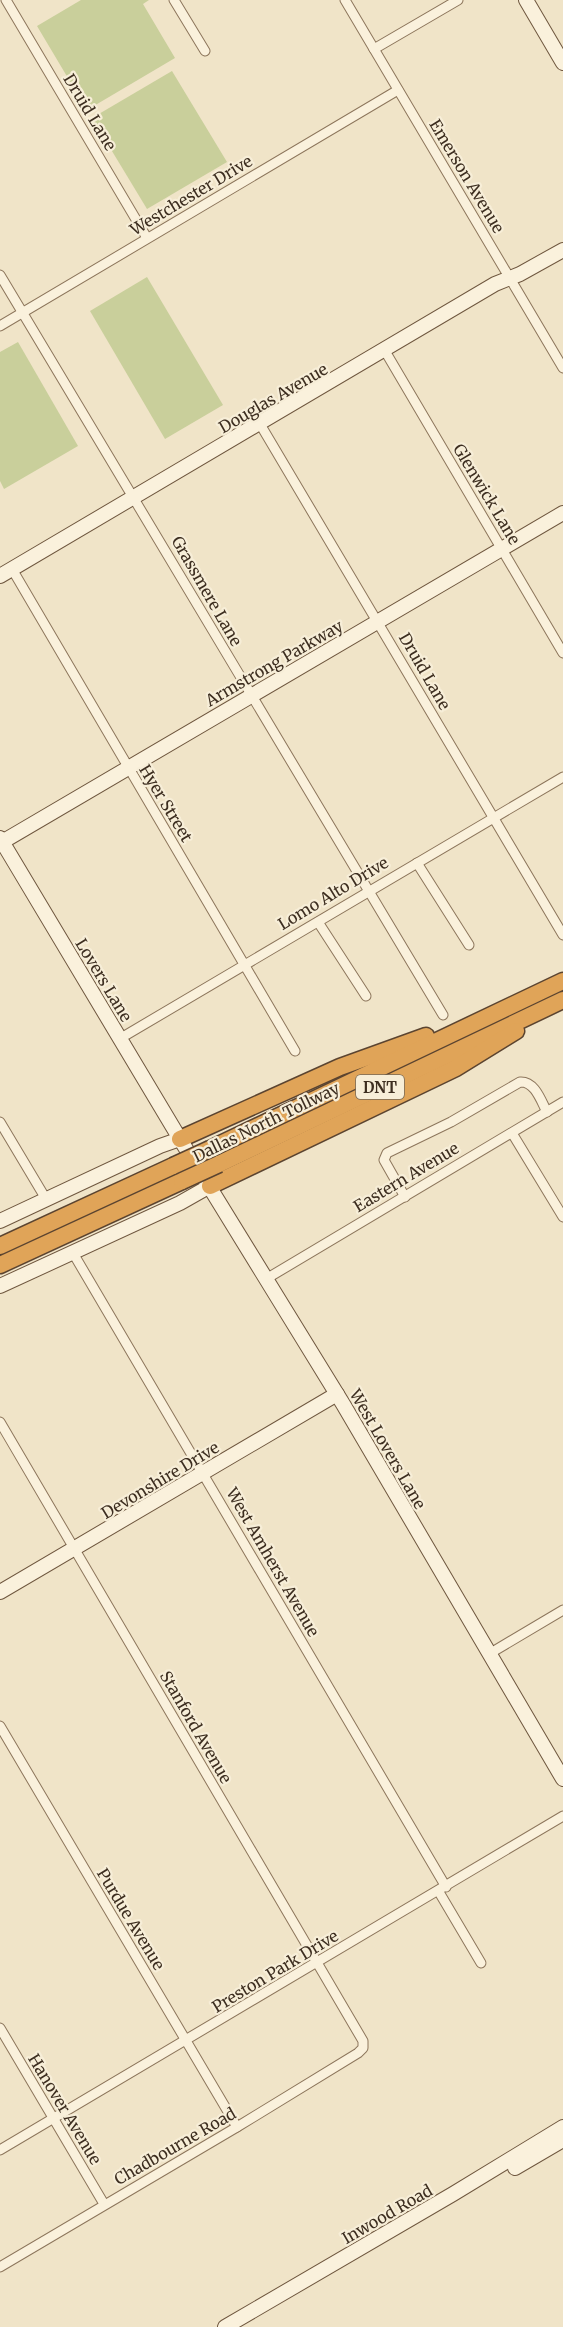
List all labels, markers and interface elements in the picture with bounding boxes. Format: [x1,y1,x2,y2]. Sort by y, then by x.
street label: Druid Lane [59,70,121,154]
street label: Emerson Avenue [425,116,509,236]
street label: Westchester Drive [125,151,256,240]
street label: Douglas Avenue [215,359,331,437]
street label: Glenwick Lane [449,440,525,548]
street label: Grassmere Lane [167,532,247,650]
street label: Armstrong Parkway [201,615,347,711]
street label: Druid Lane [395,629,455,713]
street label: Hyer Street [135,761,197,846]
street label: Lomo Alto Drive [274,852,392,934]
street label: Lovers Lane [71,935,137,1025]
road number: DNT [356,1075,404,1099]
street label: Dallas North Tollway [189,1077,343,1166]
street label: Eastern Avenue [350,1138,462,1216]
street label: West Lovers Lane [345,1385,430,1512]
street label: Devonshire Drive [98,1437,222,1523]
street label: West Amherst Avenue [222,1483,324,1640]
street label: Stanford Avenue [156,1667,236,1787]
street label: Purdue Avenue [93,1865,169,1973]
street label: Preston Park Drive [208,1925,342,2017]
street label: Hanover Avenue [24,2050,106,2168]
street label: Chadbourne Road [111,2103,240,2189]
street label: Inwood Road [338,2180,436,2248]

